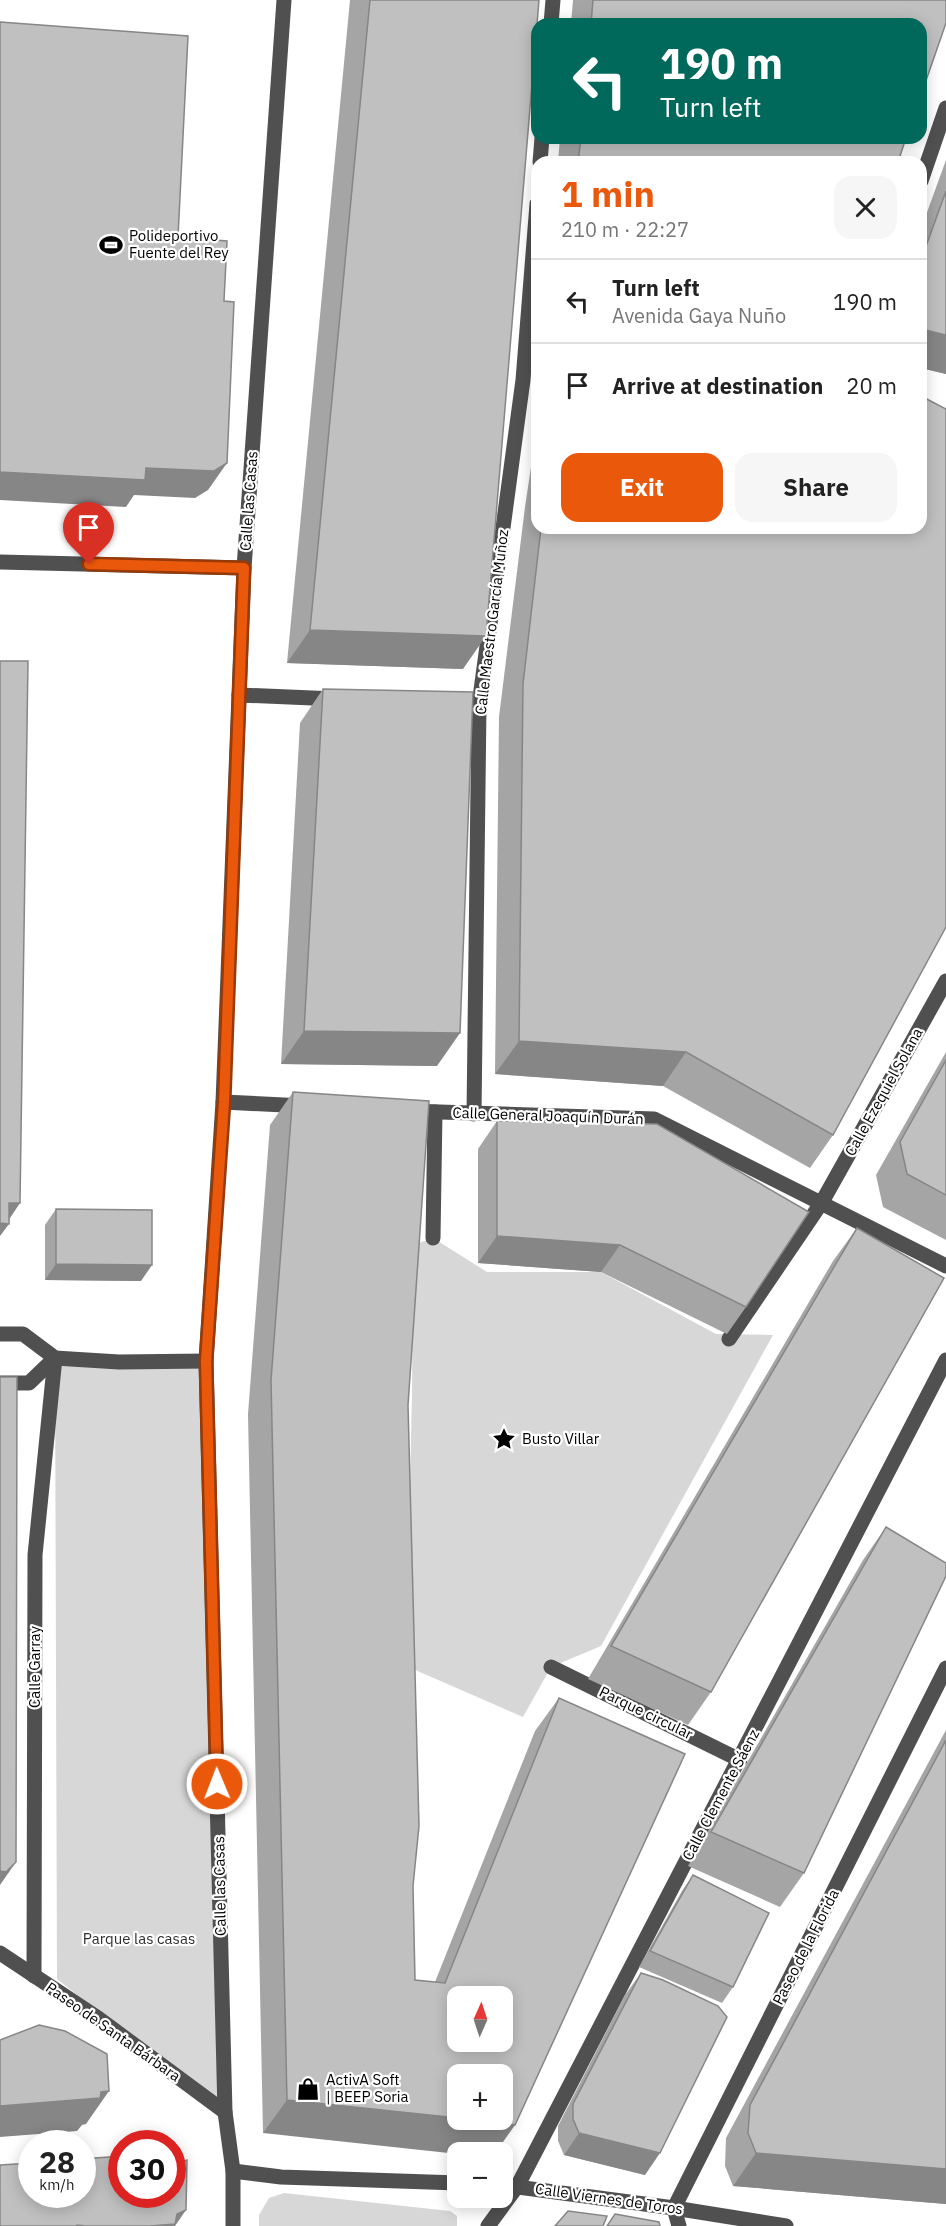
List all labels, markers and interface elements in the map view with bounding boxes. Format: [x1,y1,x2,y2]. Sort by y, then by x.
text: 190 m [660,36,783,91]
icon: left [561,42,639,120]
text: Turn left [660,89,761,124]
text: 1 min [561,170,655,217]
button: close [834,176,897,239]
text: 210 m · 22:27 [561,216,689,243]
place label: Polideportivo Fuente del Rey [129,226,229,262]
sports icon: Polideportivo Fuente del Rey [98,232,124,258]
text: Turn left [612,273,700,302]
icon: left [561,285,594,318]
text: 190 m [833,287,897,316]
text: Avenida Gaya Nuño [612,302,786,329]
icon: arrive [561,369,594,402]
text: Arrive at destination [612,371,823,400]
text: 20 m [846,371,897,400]
street label: Calle las Casas [236,450,261,552]
button: Exit [561,453,723,522]
button: Share [735,453,897,522]
pin [63,502,114,564]
icon: arrive [72,511,105,544]
street label: Calle Maestro García Muñoz [471,528,512,716]
street label: Calle Ezequiel Solana [840,1024,927,1159]
street label: Calle General Joaquín Durán [452,1103,644,1128]
place icon: Busto Villar [491,1426,517,1452]
place label: Busto Villar [522,1429,600,1448]
street label: Calle Garray [25,1625,44,1708]
street label: Parque circular [596,1682,697,1744]
street label: Calle Clemente Sáenz [678,1726,763,1864]
position arrow [185,1752,249,1816]
street label: Calle las Casas [209,1836,230,1936]
street label: Paseo de la Florida [768,1886,843,2008]
park label: Parque las casas [83,1929,195,1948]
street label: Paseo de Santa Bárbara [42,1978,184,2085]
north arrow [447,1986,513,2052]
map controls [447,1986,513,2208]
button: + [447,2064,513,2130]
place label: ActivA Soft | BEEP Soria [326,2070,409,2106]
shop icon: ActivA Soft | BEEP Soria [295,2076,321,2102]
speed limit sign: 30 [108,2130,186,2208]
text: 28 [39,2142,75,2181]
button: − [447,2142,513,2208]
text: km/h [39,2175,75,2194]
street label: Calle Viernes de Toros [534,2179,684,2218]

